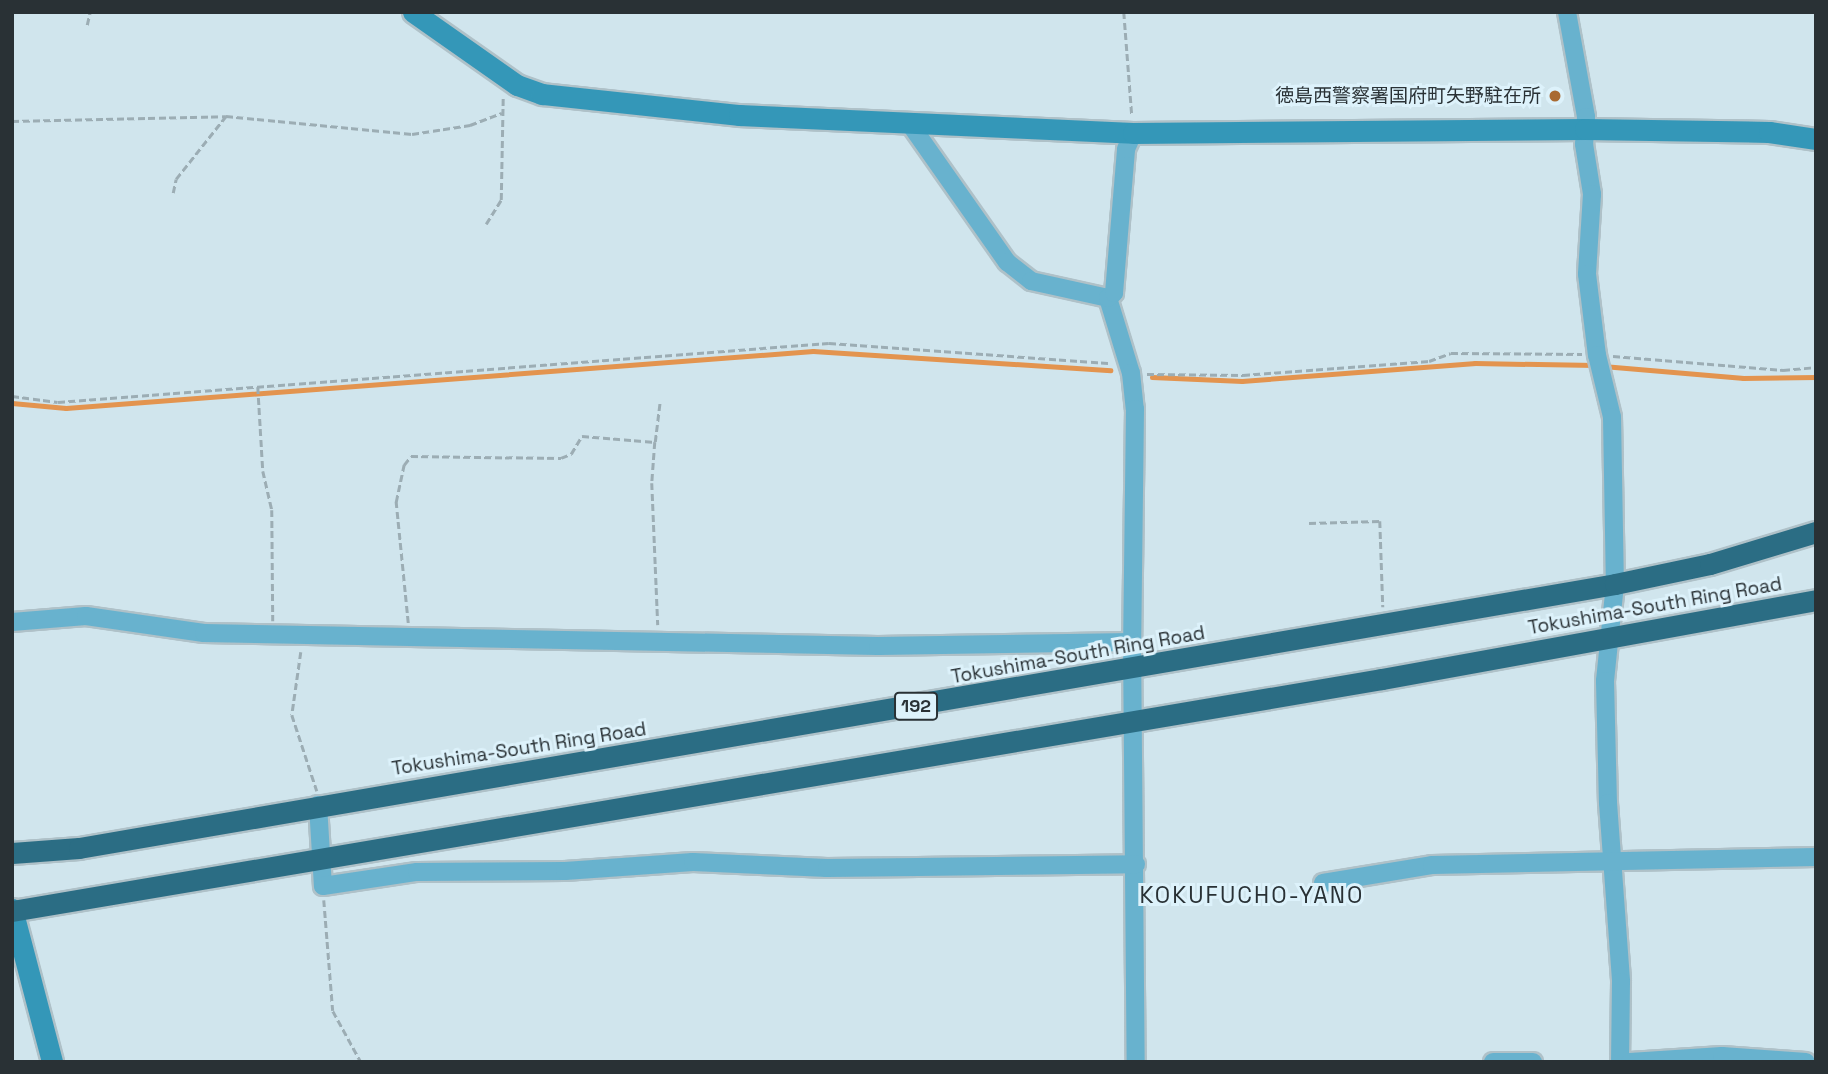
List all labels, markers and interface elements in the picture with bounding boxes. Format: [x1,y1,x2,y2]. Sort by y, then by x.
place label: 徳島西警察署国府町矢野駐在所 [1275,85,1541,107]
marker: 徳島西警察署国府町矢野駐在所 [1547,88,1563,104]
street label: Tokushima-South Ring Road [1526,572,1784,640]
street label: Tokushima-South Ring Road [949,621,1207,689]
road number: 192 [893,692,939,720]
street label: Tokushima-South Ring Road [390,718,648,780]
district label: KOKUFUCHO-YANO [1141,881,1363,909]

